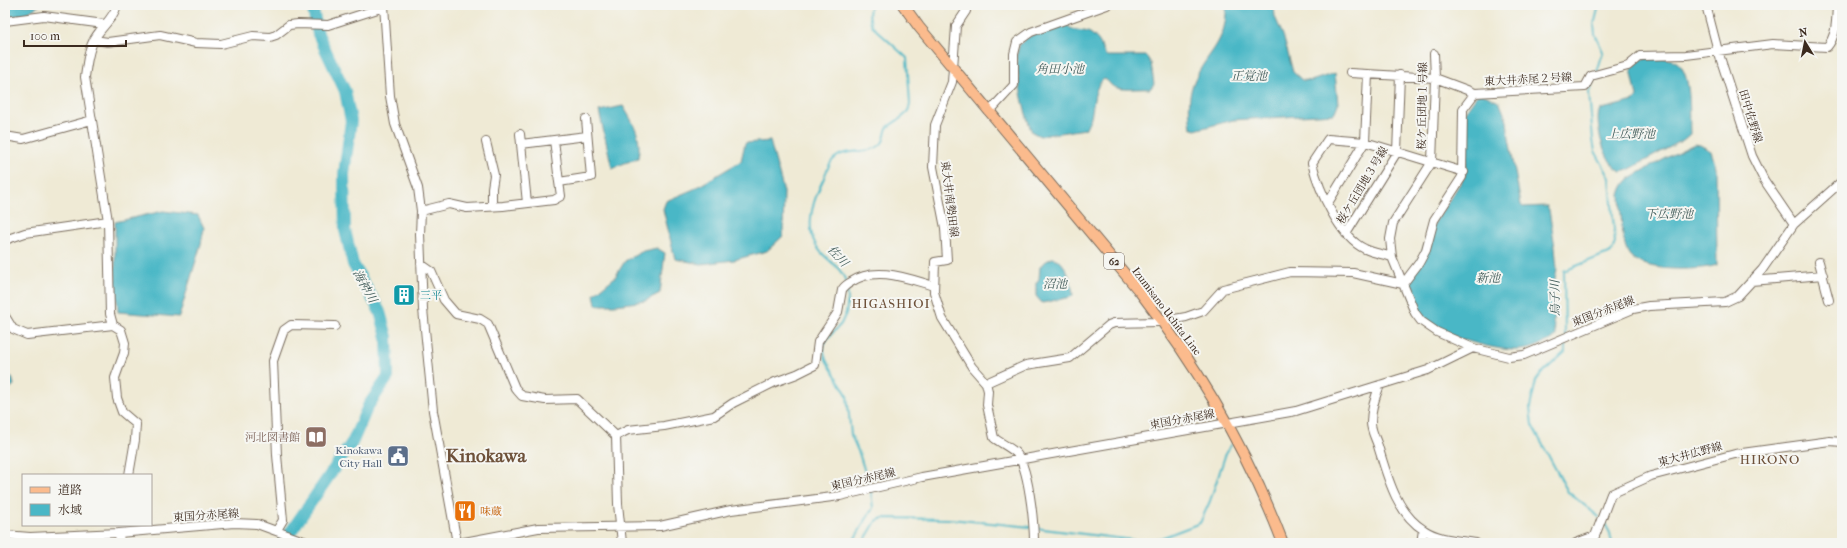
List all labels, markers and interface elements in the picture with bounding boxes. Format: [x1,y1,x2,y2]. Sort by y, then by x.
scale bar [24,22,126,48]
north arrow [1785,22,1825,62]
text: N [1798,25,1809,40]
text: 100 m [30,29,60,43]
water label: 角田小池 [1036,62,1086,76]
street label: 桜ケ丘団地１号線 [1415,62,1430,150]
water label: 正覚池 [1231,69,1269,83]
street label: 東大井赤尾２号線 [1484,71,1572,88]
street label: 田中佐野線 [1736,88,1765,144]
water label: 上広野池 [1607,127,1657,141]
street label: 桜ケ丘団地３号線 [1334,144,1391,226]
street label: 東大井南勢田線 [938,160,961,238]
water label: 下広野池 [1645,207,1695,221]
water label: 佐川 [825,242,853,271]
road number: 62 [1104,253,1124,269]
street label: Izumisano Uchita Line [1129,265,1204,358]
water label: 海神川 [350,267,381,307]
water label: 新池 [1476,271,1502,285]
water label: 沼池 [1043,277,1069,291]
water label: 烏子川 [1548,278,1562,316]
building icon: 三平 [391,282,417,308]
place label: 三平 [420,289,442,302]
street label: 東国分赤尾線 [1570,294,1636,329]
district label: HIGASHIOI [852,296,931,311]
street label: 東国分赤尾線 [1148,407,1216,432]
library icon: 河北図書館 [303,424,329,450]
place label: 河北図書館 [245,431,300,444]
street label: 東大井広野線 [1657,440,1724,469]
public building icon: Kinokawa City Hall [385,443,411,469]
place label: Kinokawa City Hall [335,444,383,470]
district label: Kinokawa [446,445,528,467]
district label: HIRONO [1740,452,1800,467]
street label: 東国分赤尾線 [829,466,897,493]
legend [22,474,152,526]
text: 道路 [58,483,82,497]
restaurant icon: 味蔵 [452,498,478,524]
text: 水域 [58,503,82,517]
place label: 味蔵 [480,505,502,518]
street label: 東国分赤尾線 [173,507,239,524]

